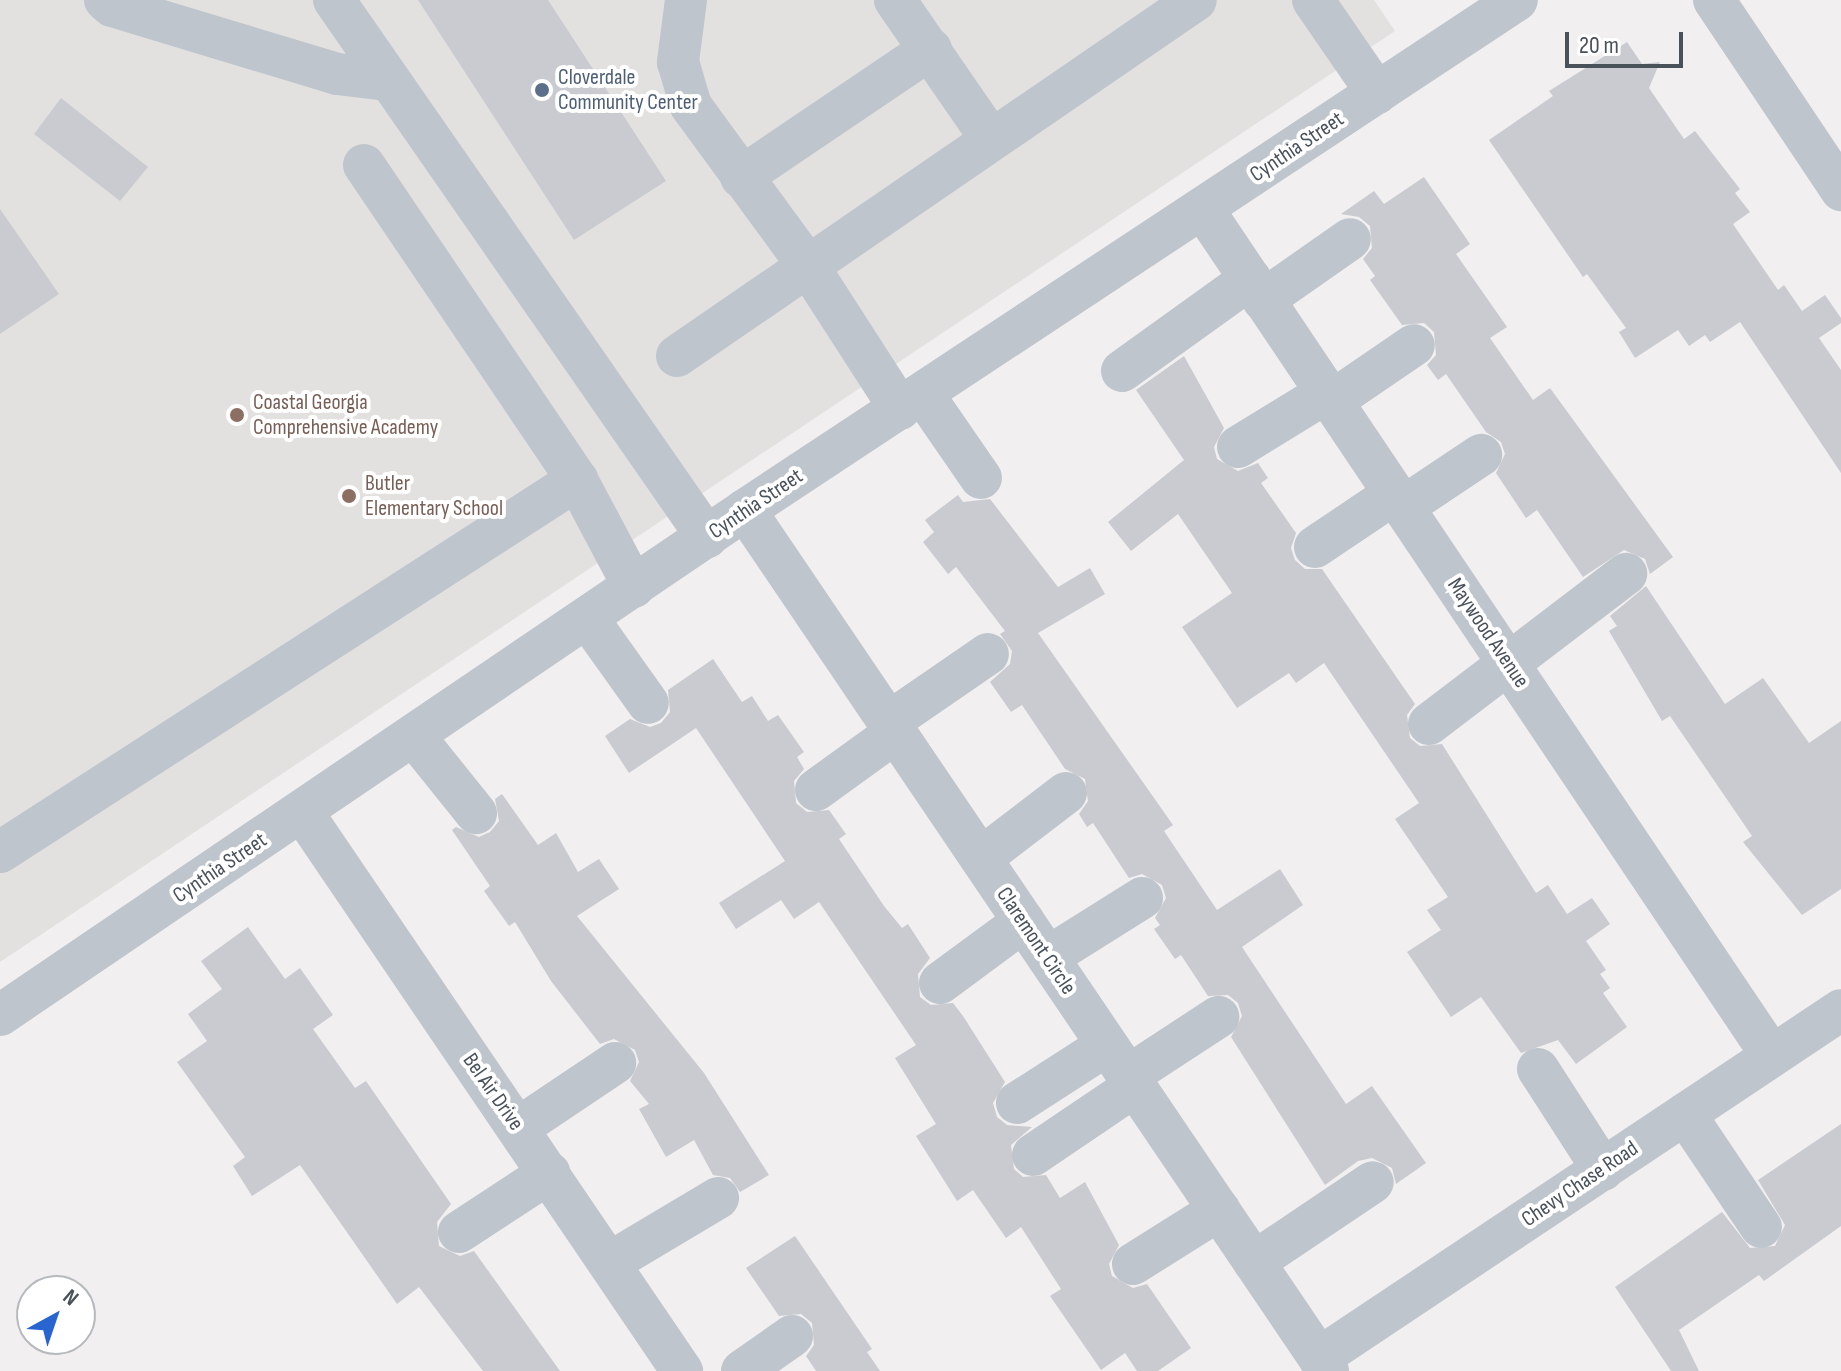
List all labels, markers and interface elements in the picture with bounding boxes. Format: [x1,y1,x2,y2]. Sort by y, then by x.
scale bar [1569,16,1687,66]
text: 20 m [1579,31,1619,60]
place label: Cloverdale Community Center [558,64,698,116]
marker: Cloverdale Community Center [533,81,551,99]
street label: Cynthia Street [1245,106,1349,188]
place label: Coastal Georgia Comprehensive Academy [253,389,438,440]
marker: Coastal Georgia Comprehensive Academy [228,406,246,424]
street label: Cynthia Street [704,463,808,545]
place label: Butler Elementary School [365,470,503,522]
marker: Butler Elementary School [340,487,358,505]
street label: Maywood Avenue [1442,573,1534,693]
street label: Cynthia Street [168,827,272,909]
street label: Claremont Circle [991,882,1081,1000]
street label: Bel Air Drive [457,1048,529,1136]
street label: Chevy Chase Road [1517,1135,1643,1233]
north arrow [16,1275,96,1355]
text: N [57,1284,84,1312]

